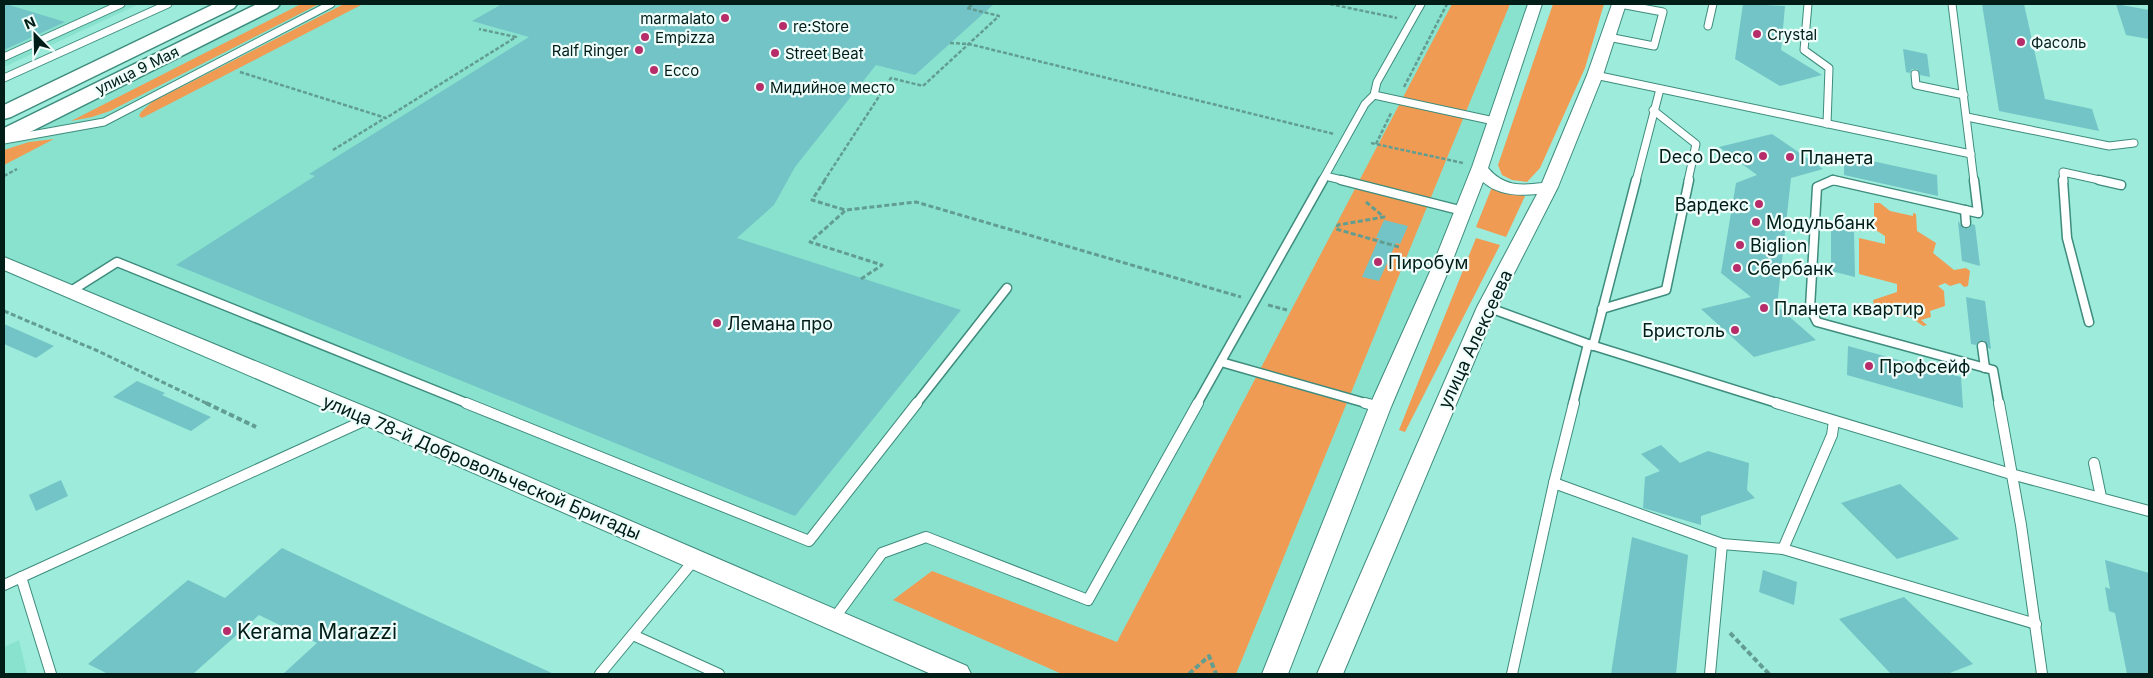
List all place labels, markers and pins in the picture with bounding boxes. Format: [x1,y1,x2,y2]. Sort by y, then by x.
place label: marmalato [640,9,715,28]
marker: marmalato [719,12,731,24]
place label: re:Store [793,17,849,36]
marker: re:Store [777,20,789,32]
place label: Crystal [1767,25,1817,44]
place label: Empizza [655,28,715,47]
marker: Crystal [1751,28,1763,40]
marker: Empizza [639,31,651,43]
place label: Фасоль [2031,33,2086,52]
marker: Фасоль [2015,36,2027,48]
place label: Ralf Ringer [552,41,629,60]
marker: Ralf Ringer [633,44,645,56]
place label: Street Beat [785,44,864,63]
marker: Street Beat [769,47,781,59]
place label: Ecco [664,61,699,80]
marker: Ecco [648,64,660,76]
place label: Мидийное место [770,78,895,97]
marker: Мидийное место [754,81,766,93]
place label: Deco Deco [1659,146,1753,167]
place label: Планета [1800,147,1873,168]
marker: Deco Deco [1757,150,1769,162]
marker: Планета [1784,151,1796,163]
place label: Вардекс [1675,194,1749,215]
marker: Вардекс [1753,198,1765,210]
place label: Модульбанк [1766,212,1875,233]
marker: Модульбанк [1750,216,1762,228]
place label: Biglion [1750,235,1807,256]
marker: Biglion [1734,239,1746,251]
place label: Пиробум [1388,252,1468,273]
marker: Пиробум [1372,256,1384,268]
place label: Сбербанк [1747,258,1834,279]
marker: Сбербанк [1731,262,1743,274]
place label: Планета квартир [1774,298,1924,319]
marker: Планета квартир [1758,302,1770,314]
place label: Лемана про [727,313,833,334]
marker: Лемана про [711,317,723,329]
place label: Бристоль [1642,320,1725,341]
marker: Бристоль [1729,324,1741,336]
place label: Профсейф [1879,356,1970,377]
marker: Профсейф [1863,360,1875,372]
place label: Kerama Marazzi [237,619,397,644]
marker: Kerama Marazzi [221,625,233,637]

